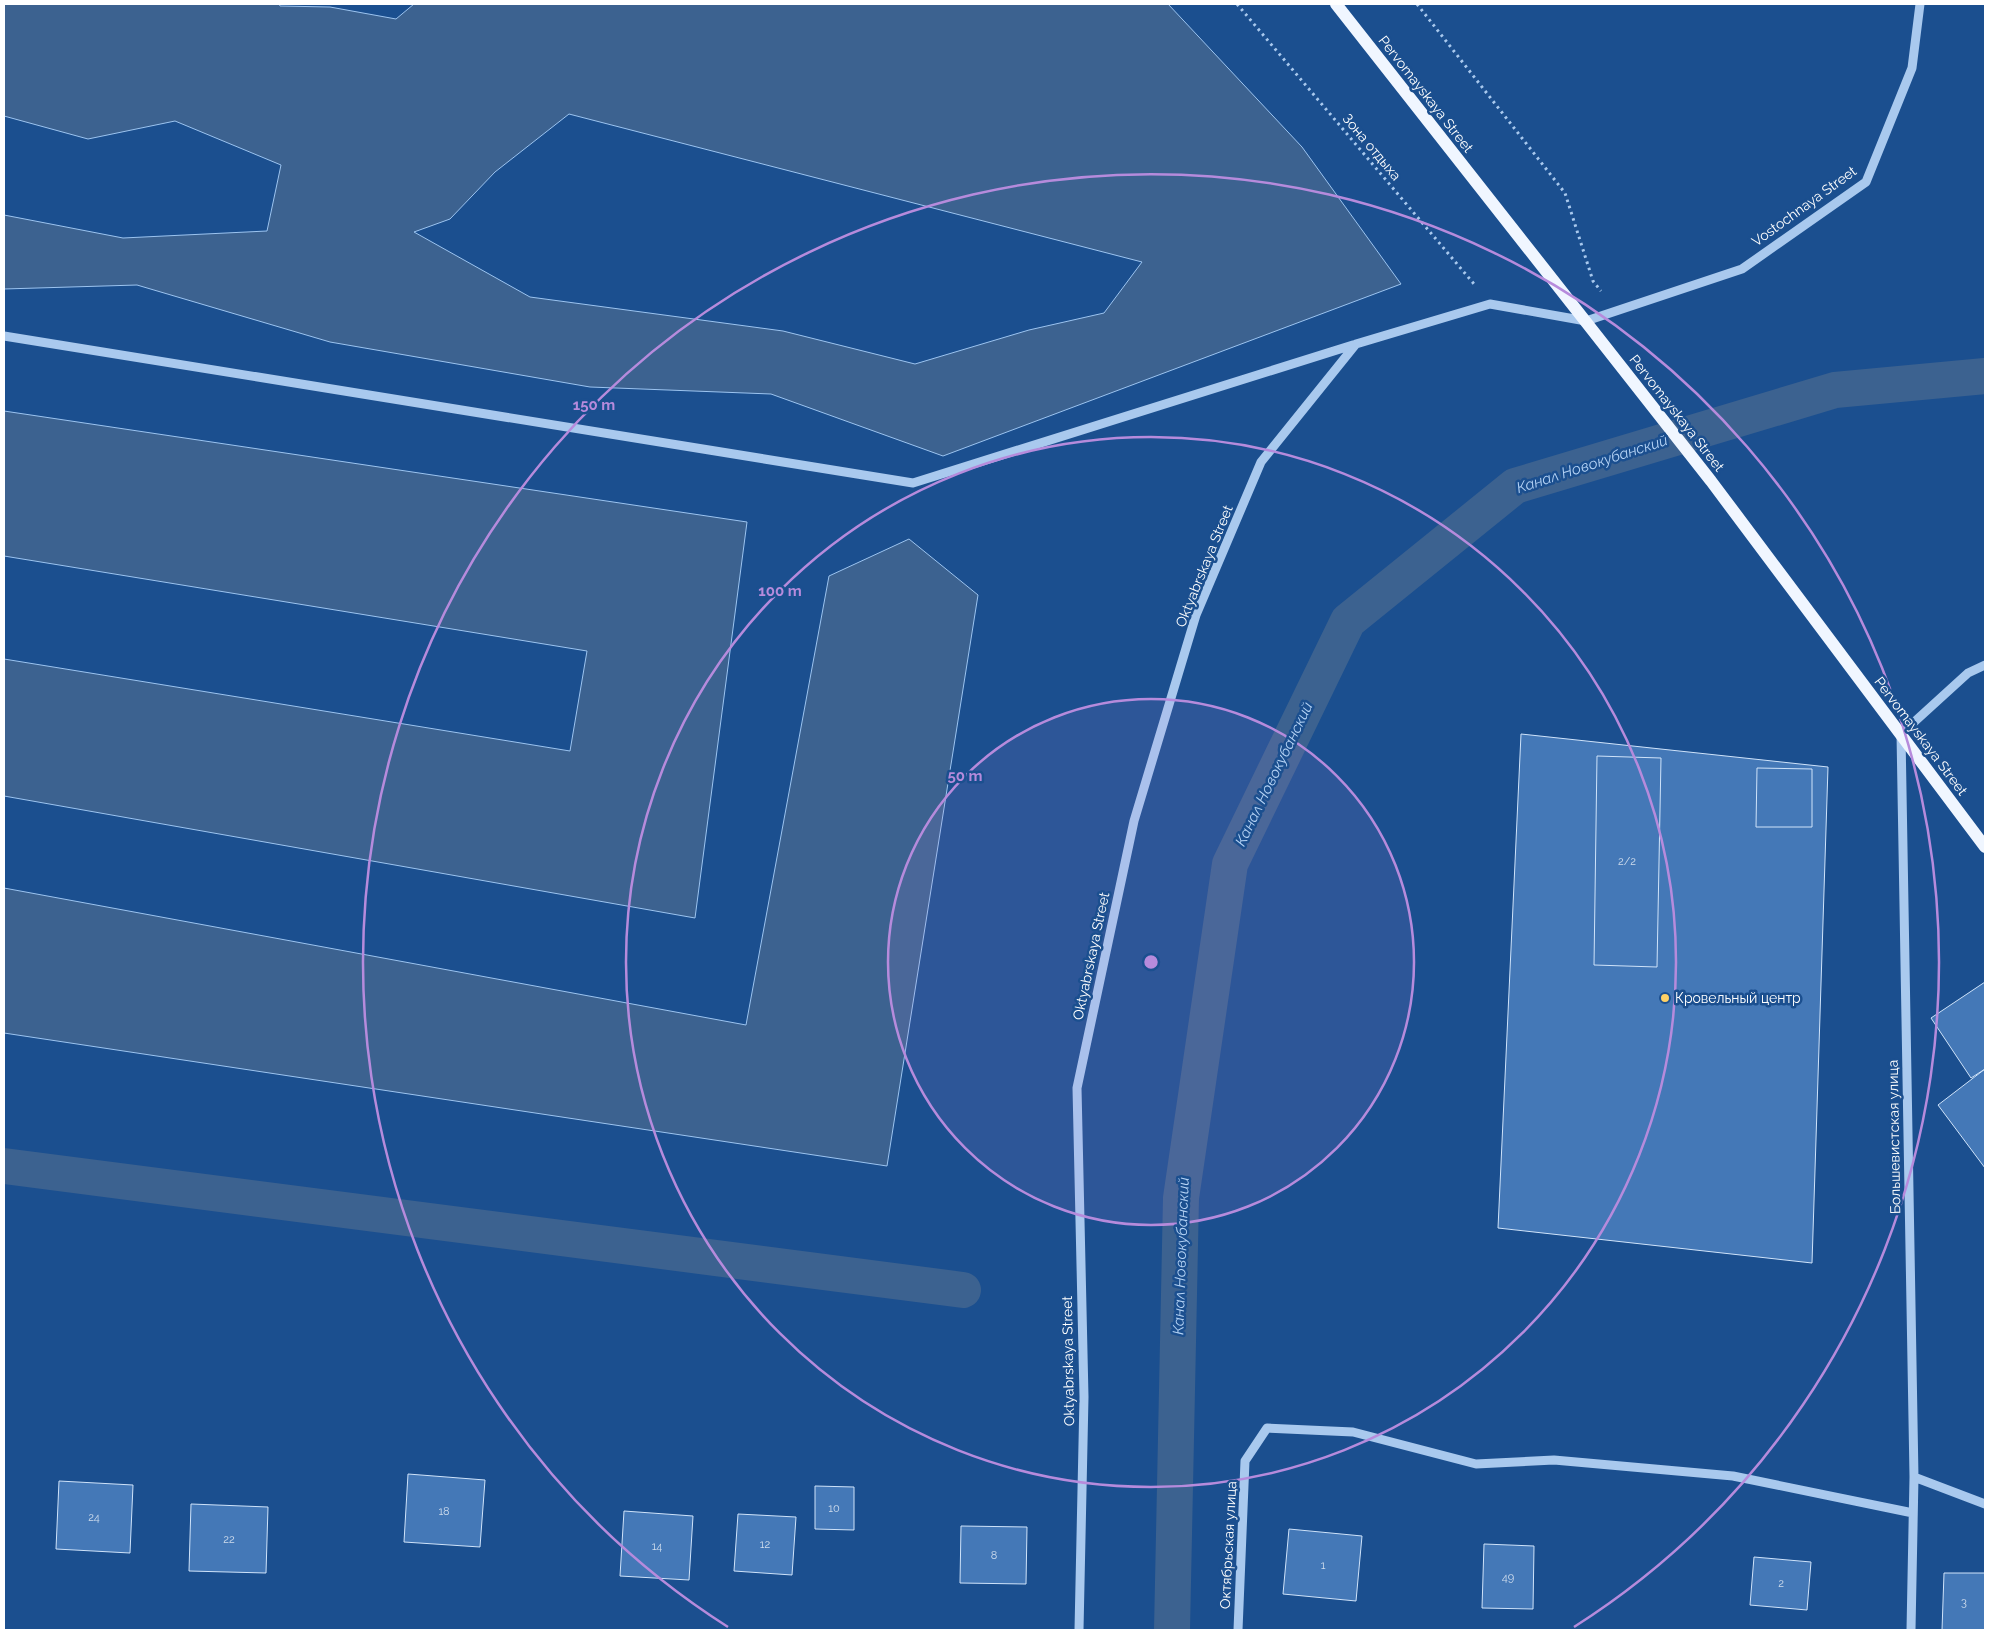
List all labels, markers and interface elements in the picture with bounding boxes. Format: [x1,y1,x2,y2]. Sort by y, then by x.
street label: Pervomayskaya Street [1375,32,1477,156]
street label: Зона отдыха [1340,111,1404,183]
street label: Vostochnaya Street [1749,162,1860,249]
street label: Pervomayskaya Street [1626,351,1728,475]
text: 150 m [573,396,615,414]
water label: Канал Новокубанский [1514,431,1670,497]
street label: Oktyabrskaya Street [1172,502,1236,629]
text: 100 m [758,582,802,600]
street label: Pervomayskaya Street [1871,674,1971,799]
water label: Канал Новокубанский [1231,699,1317,849]
text: 50 m [947,767,983,785]
house number: 2/2 [1618,855,1636,868]
street label: Oktyabrskaya Street [1070,890,1112,1021]
centre of rings [1142,953,1160,971]
place label: Кровельный центр [1675,990,1801,1006]
marker: Кровельный центр [1659,992,1671,1004]
street label: Большевистская улица [1885,1060,1903,1214]
water label: Канал Новокубанский [1169,1176,1193,1335]
street label: Oktyabrskaya Street [1059,1295,1077,1426]
street label: Октябрьская улица [1217,1481,1239,1609]
house number: 10 [828,1502,840,1515]
house number: 18 [438,1505,450,1518]
house number: 24 [88,1511,100,1524]
house number: 22 [223,1533,235,1546]
house number: 12 [760,1538,770,1551]
house number: 14 [652,1540,662,1553]
house number: 8 [991,1549,997,1562]
house number: 1 [1321,1559,1326,1572]
house number: 49 [1502,1571,1514,1584]
house number: 2 [1778,1577,1784,1590]
house number: 3 [1961,1596,1967,1609]

